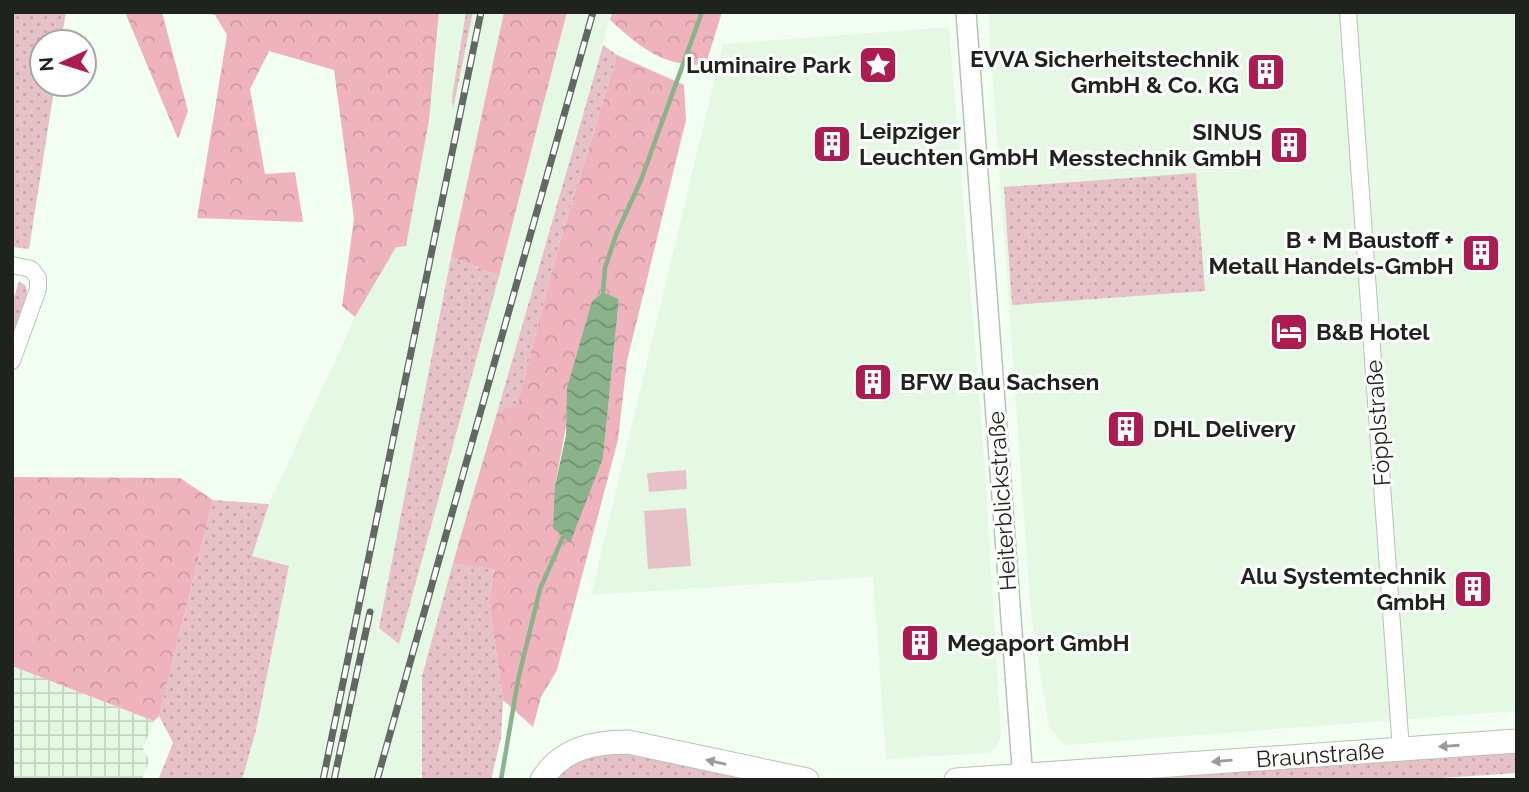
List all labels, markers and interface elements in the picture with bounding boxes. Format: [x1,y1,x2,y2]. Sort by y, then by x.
north arrow [28,28,98,98]
place icon: Luminaire Park [857,44,899,86]
place label: EVVA Sicherheitstechnik GmbH & Co. KG [970,45,1239,98]
place label: Luminaire Park [686,51,851,78]
building icon: EVVA Sicherheitstechnik GmbH & Co. KG [1245,51,1287,93]
text: N [35,56,58,72]
place label: Leipziger Leuchten GmbH [859,117,1039,170]
place label: SINUS Messtechnik GmbH [1049,118,1262,171]
building icon: Leipziger Leuchten GmbH [811,123,853,165]
building icon: SINUS Messtechnik GmbH [1268,124,1310,166]
place label: B + M Baustoff + Metall Handels-GmbH [1209,226,1454,279]
building icon: B + M Baustoff + Metall Handels-GmbH [1460,232,1502,274]
hotel icon: B&B Hotel [1268,311,1310,353]
place label: B&B Hotel [1316,318,1430,345]
street label: Föpplstraße [1360,359,1395,487]
building icon: BFW Bau Sachsen [852,361,894,403]
place label: BFW Bau Sachsen [900,368,1100,395]
building icon: DHL Delivery [1105,408,1147,450]
street label: Heiterblickstraße [982,410,1021,592]
place label: DHL Delivery [1153,415,1296,442]
place label: Alu Systemtechnik GmbH [1241,562,1446,615]
building icon: Alu Systemtechnik GmbH [1452,568,1494,610]
building icon: Megaport GmbH [899,622,941,664]
place label: Megaport GmbH [947,629,1130,656]
street label: Braunstraße [1255,737,1385,772]
one-way arrow [1437,741,1459,752]
one-way arrow [705,756,727,767]
one-way arrow [1210,756,1232,767]

